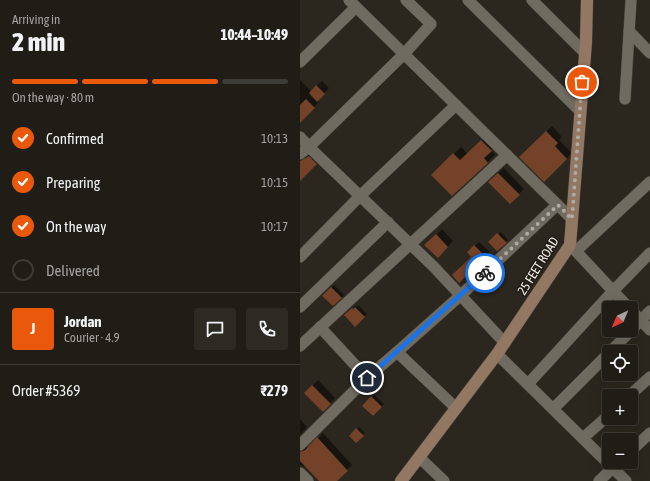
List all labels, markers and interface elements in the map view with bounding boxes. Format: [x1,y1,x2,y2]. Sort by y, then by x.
text: Arriving in [12,12,60,27]
text: 10:44–10:49 [220,26,288,43]
text: 2 min [12,27,65,57]
pin [565,65,599,99]
icon: bag [571,71,593,93]
text: On the way · 80 m [12,90,94,105]
icon: check [12,127,34,149]
text: Confirmed [46,130,104,147]
text: 10:13 [261,131,288,146]
icon: check [12,171,34,193]
text: Preparing [46,174,100,191]
text: 10:15 [261,175,288,190]
icon: check [12,215,34,237]
text: On the way [46,218,107,235]
text: 10:17 [261,219,288,234]
street label: 25 FEET ROAD [514,234,562,298]
courier [465,253,505,293]
text: Delivered [46,262,100,279]
icon: bike [474,262,496,284]
north arrow [602,301,638,337]
map controls [602,301,638,469]
button: chat [194,308,236,350]
button: phone [246,308,288,350]
text: Jordan [64,313,102,330]
text: J [31,320,35,337]
text: Courier · 4.9 [64,330,120,345]
button: locate [602,345,638,381]
pin [350,361,384,395]
icon: home [356,367,378,389]
text: Order #5369 [12,382,80,399]
text: ₹279 [260,382,288,399]
button: + [602,389,638,425]
button: − [602,433,638,469]

